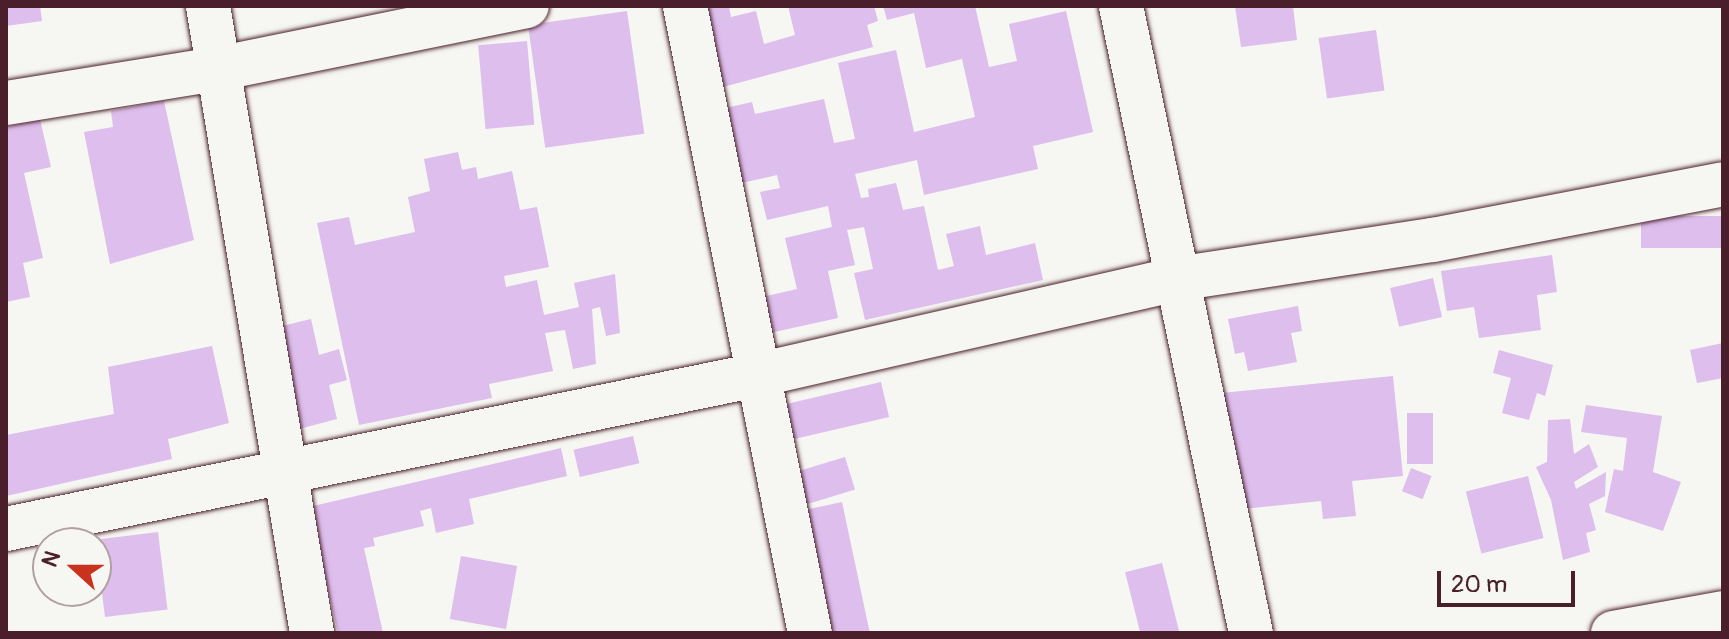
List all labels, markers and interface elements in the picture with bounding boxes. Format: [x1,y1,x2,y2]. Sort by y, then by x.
north arrow [32,527,112,607]
text: N [36,547,67,571]
scale bar [1441,555,1579,605]
text: 20 m [1451,570,1507,599]

